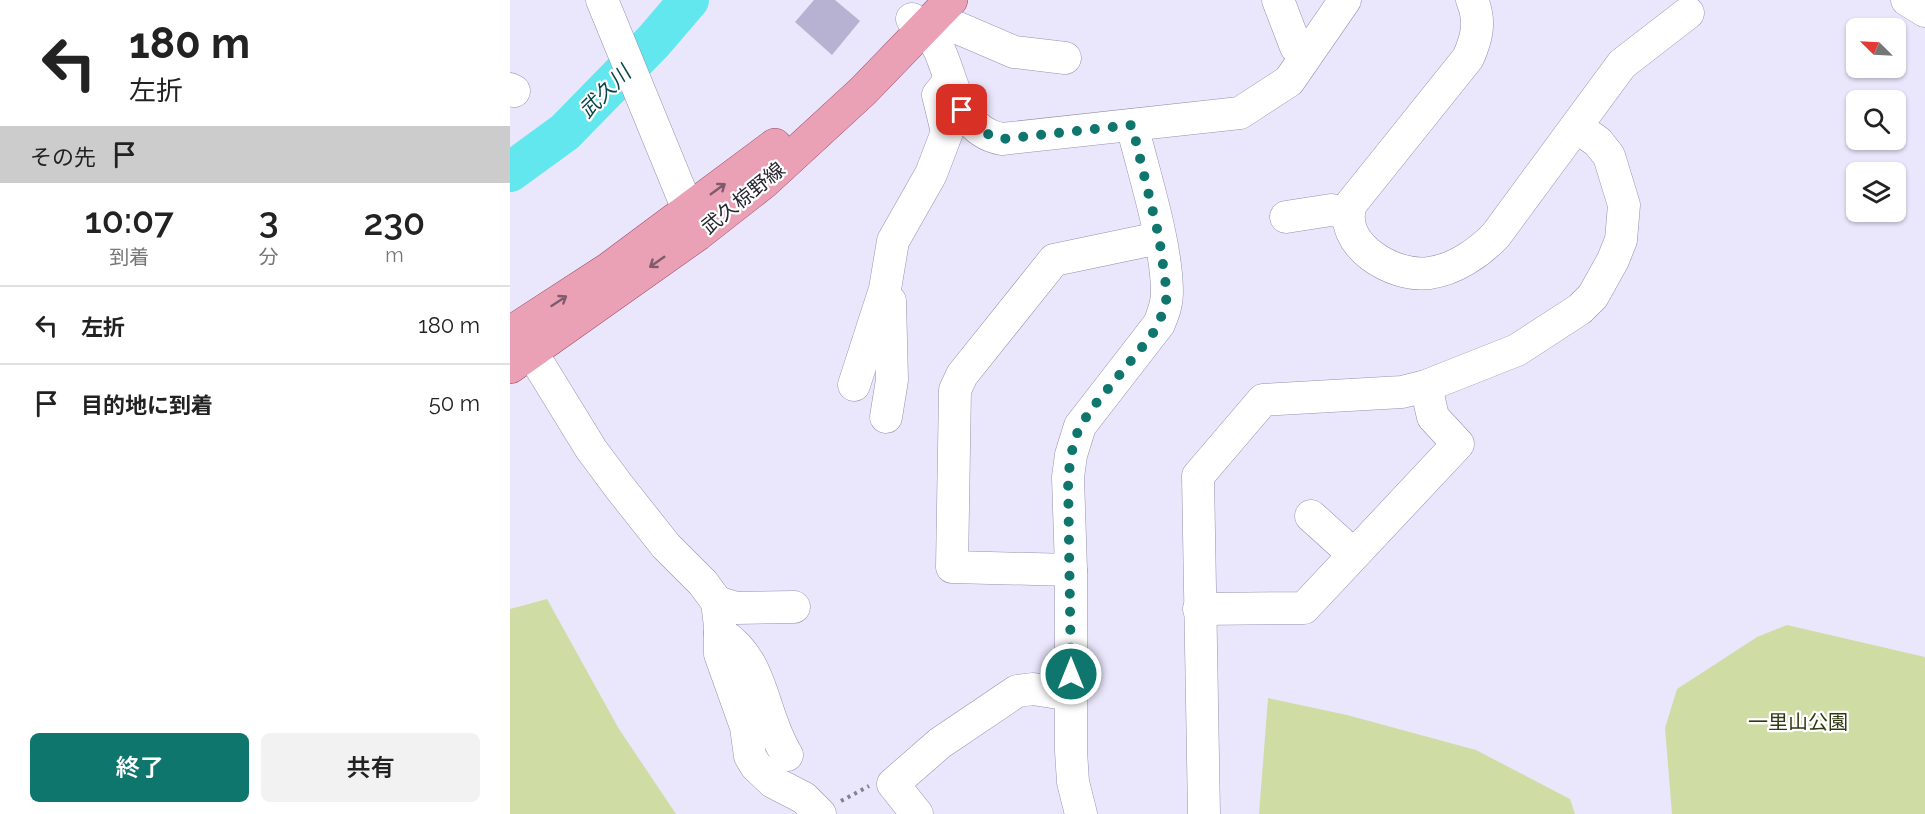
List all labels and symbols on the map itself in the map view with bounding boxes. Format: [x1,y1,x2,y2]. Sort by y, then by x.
north arrow [1846,18,1906,78]
water label: 武久川 [574,59,637,123]
pin [936,84,987,135]
street label: 武久椋野線 [697,157,789,239]
one-way arrow [710,182,726,195]
one-way arrow [650,256,666,268]
one-way arrow [550,295,567,307]
position arrow [1039,642,1103,706]
park label: 一里山公園 [1748,710,1848,734]

